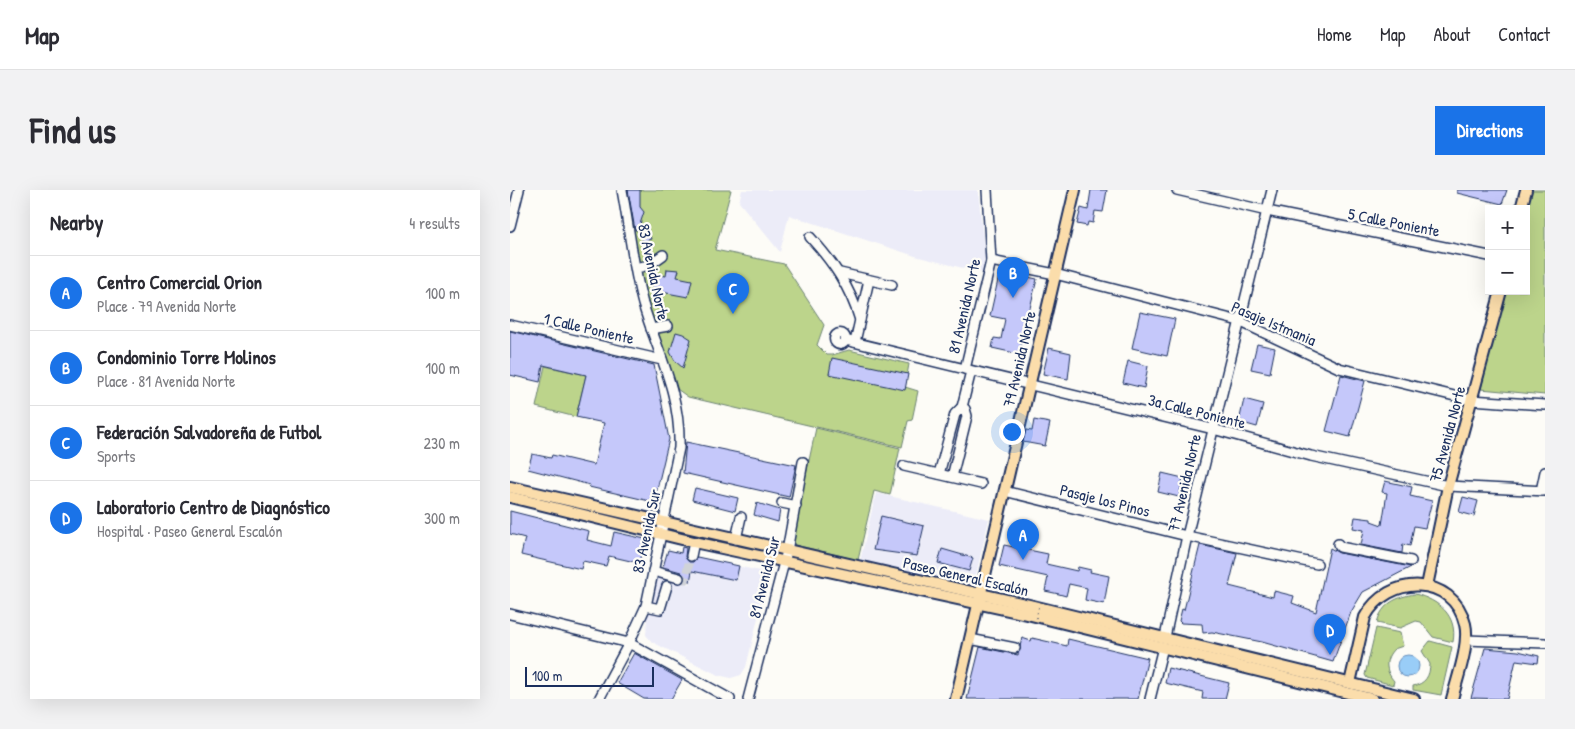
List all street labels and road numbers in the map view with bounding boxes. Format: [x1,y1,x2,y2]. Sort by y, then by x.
street label: 5 Calle Poniente [1346,202,1442,242]
street label: 83 Avenida Norte [633,222,675,323]
street label: 81 Avenida Norte [942,256,986,356]
street label: Pasaje Istmania [1228,295,1320,351]
street label: 1 Calle Poniente [542,307,637,349]
street label: 79 Avenida Norte [997,308,1041,409]
street label: 75 Avenida Norte [1424,383,1471,485]
street label: 3a Calle Poniente [1146,388,1249,434]
street label: 77 Avenida Norte [1162,431,1206,534]
street label: Pasaje los Pinos [1058,478,1152,522]
street label: 83 Avenida Sur [626,487,666,575]
street label: 81 Avenida Sur [743,534,785,620]
street label: Paseo General Escalón [901,551,1031,601]

